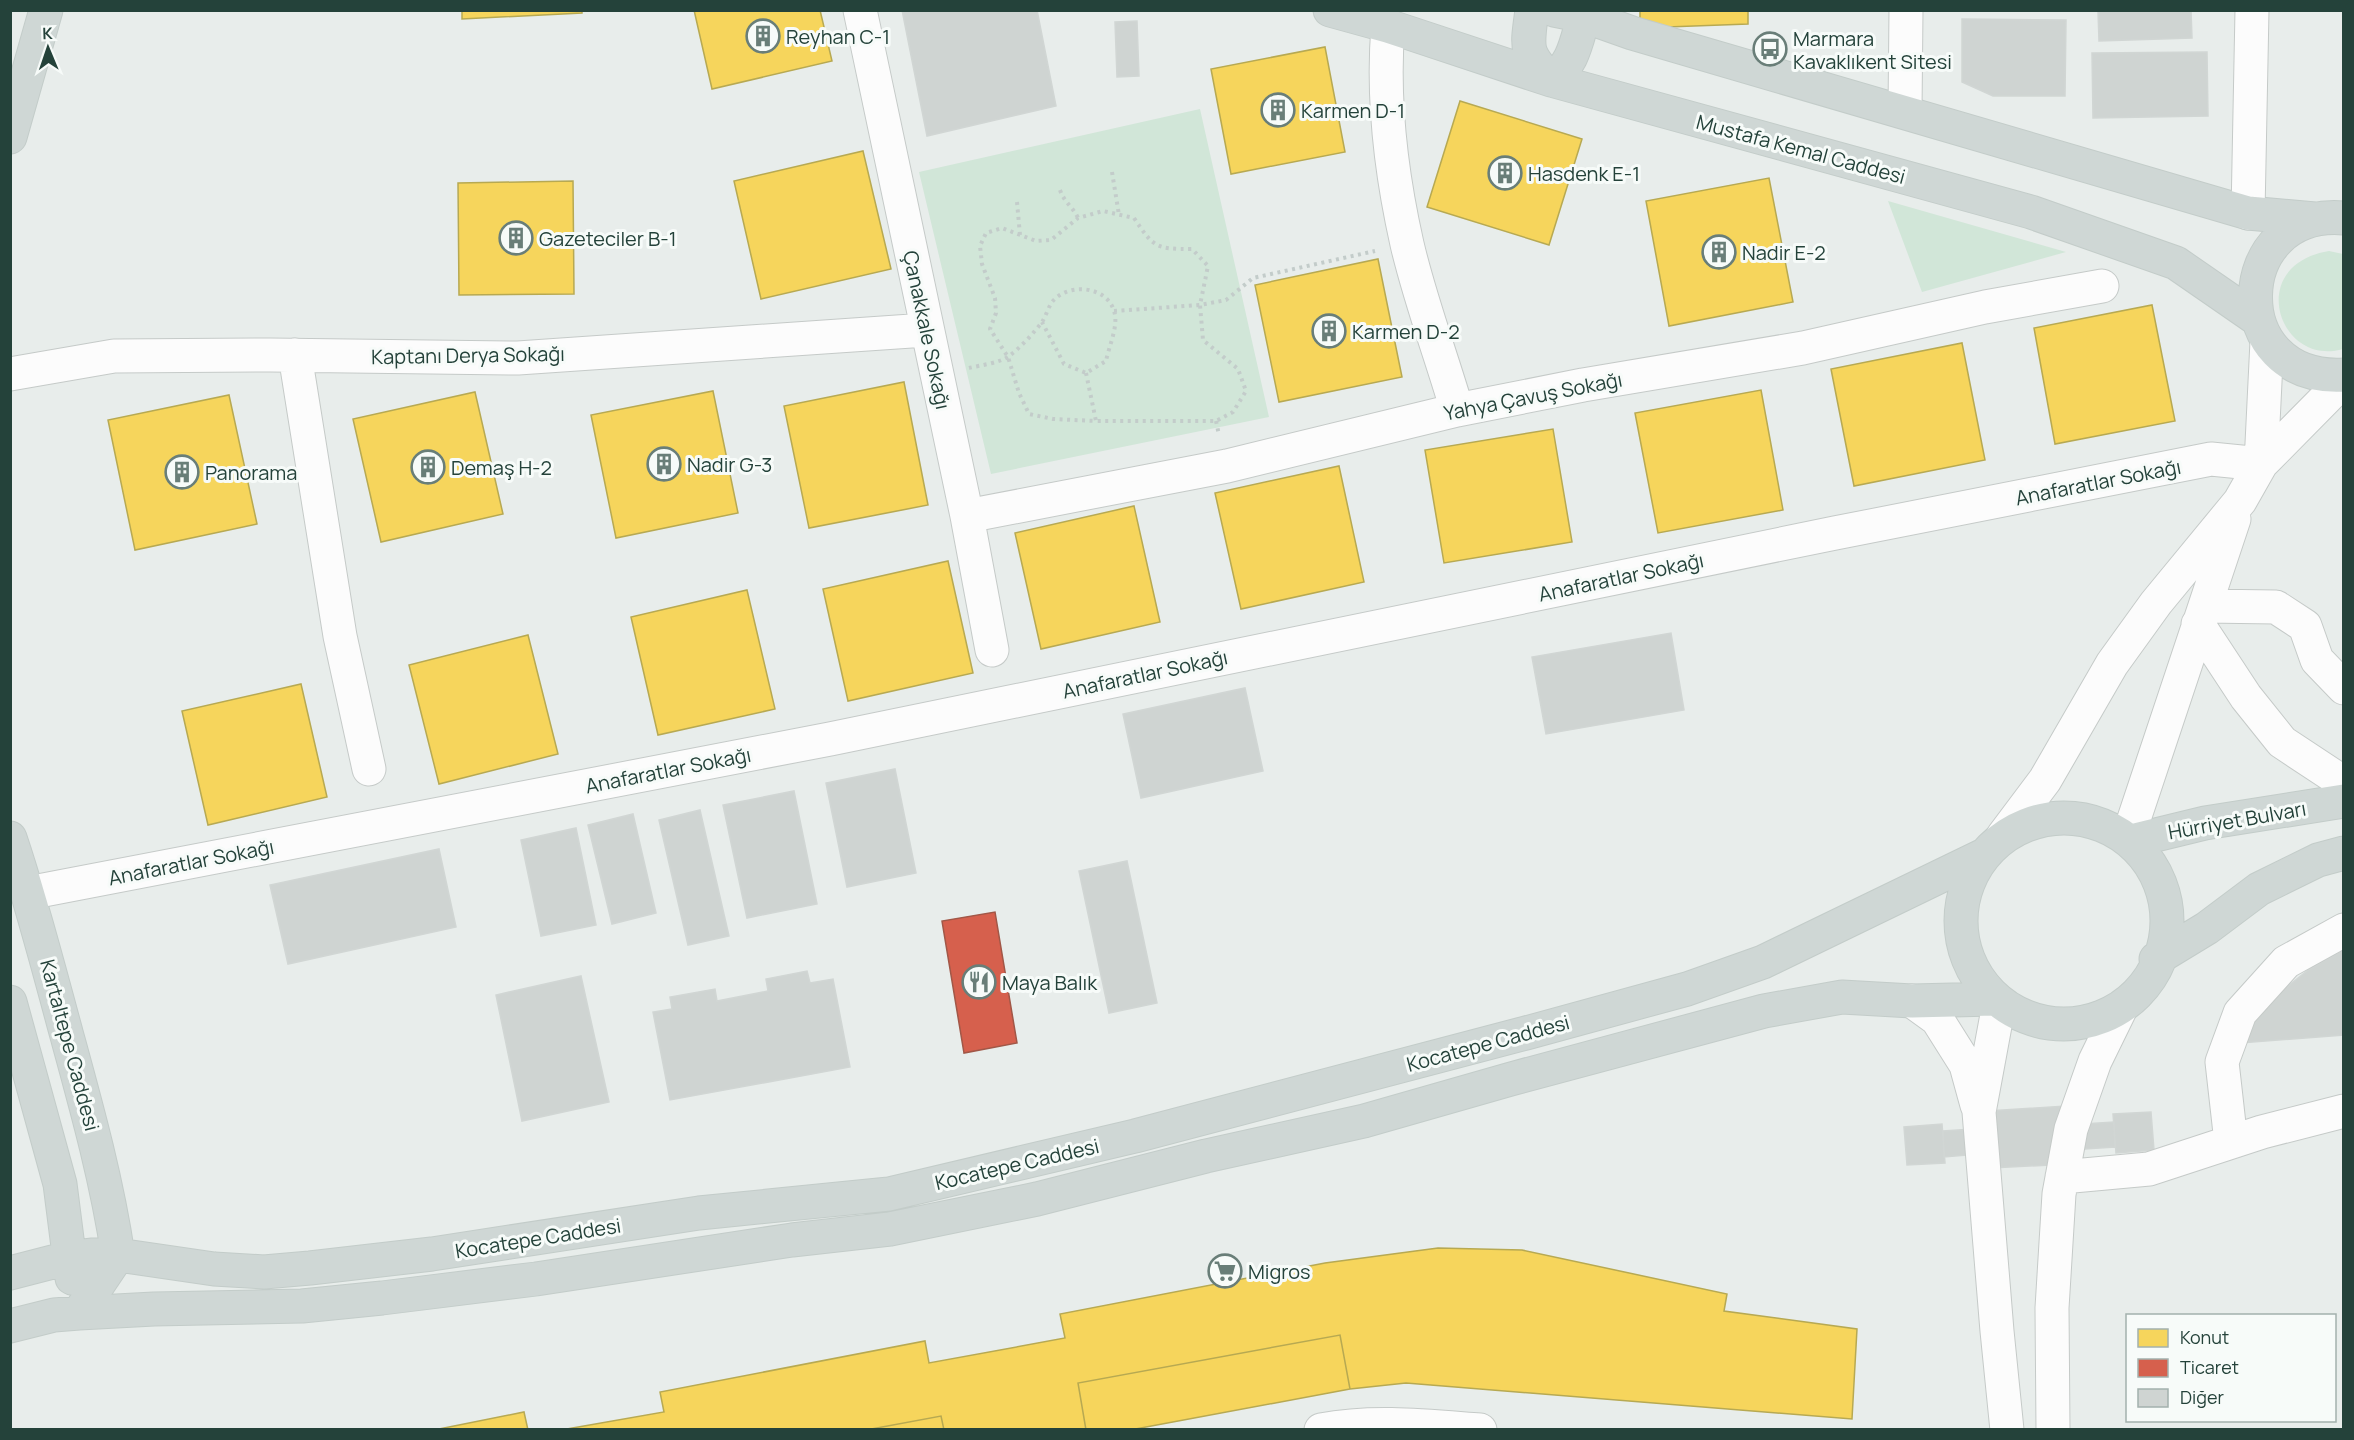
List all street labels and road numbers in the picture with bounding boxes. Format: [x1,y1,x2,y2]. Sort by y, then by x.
street label: Mustafa Kemal Caddesi [1693,108,1909,190]
street label: Çanakkale Sokağı [897,248,957,412]
street label: Kaptanı Derya Sokağı [371,340,565,370]
street label: Yahya Çavuş Sokağı [1442,365,1624,427]
street label: Anafaratlar Sokağı [2013,453,2183,511]
street label: Anafaratlar Sokağı [1536,546,1706,608]
street label: Anafaratlar Sokağı [1060,643,1230,705]
street label: Anafaratlar Sokağı [583,741,753,799]
street label: Hürriyet Bulvarı [2166,795,2308,845]
street label: Anafaratlar Sokağı [106,833,276,891]
street label: Kartaltepe Caddesi [34,956,106,1134]
street label: Kocatepe Caddesi [1404,1008,1572,1078]
street label: Kocatepe Caddesi [932,1132,1102,1196]
street label: Kocatepe Caddesi [453,1212,623,1264]

